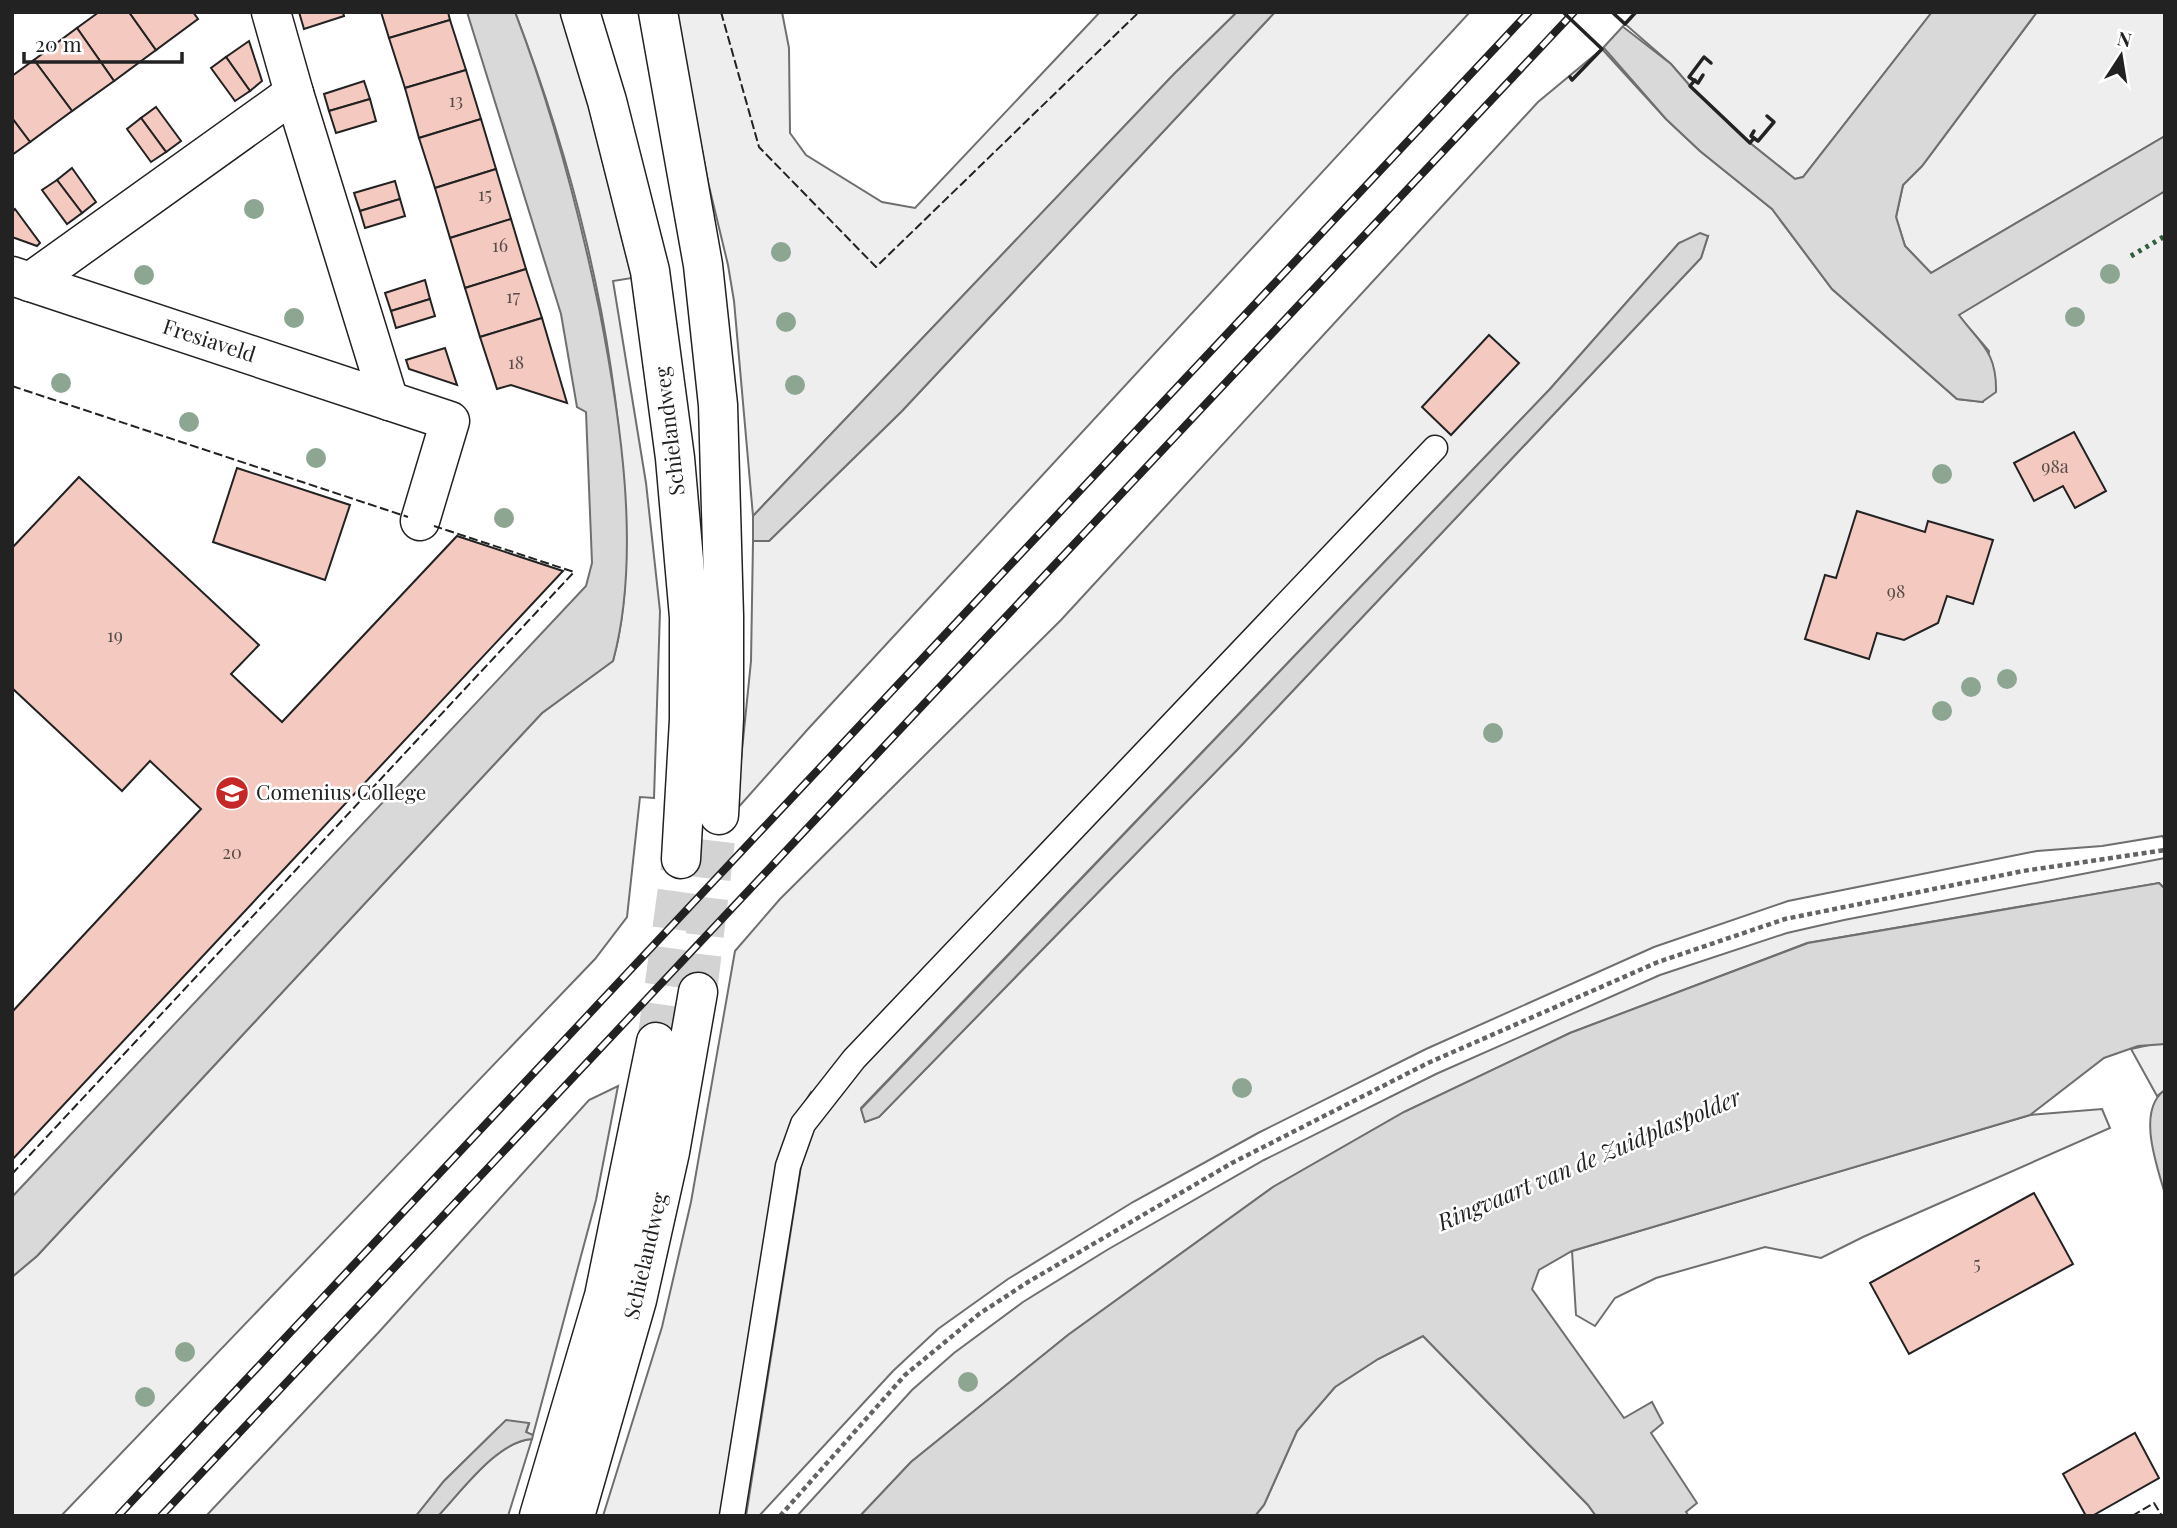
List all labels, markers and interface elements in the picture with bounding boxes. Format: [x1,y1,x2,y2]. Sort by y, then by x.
scale bar [24,21,182,65]
north arrow [2086,21,2156,91]
text: N [2115,24,2134,53]
text: 20 m [35,29,82,57]
house number: 13 [449,88,463,112]
house number: 15 [478,182,492,206]
house number: 16 [492,233,508,257]
house number: 17 [506,284,521,308]
street label: Fresiaveld [160,311,260,367]
house number: 18 [508,350,524,374]
street label: Schielandweg [646,365,690,497]
house number: 98a [2041,454,2069,478]
house number: 98 [1887,579,1905,603]
house number: 19 [107,623,123,647]
school or university icon: Comenius College [213,774,251,812]
place label: Comenius College [256,777,426,805]
house number: 20 [222,840,242,864]
water label: Ringvaart van de Zuidplaspolder [1431,1080,1746,1237]
street label: Schielandweg [616,1189,672,1322]
house number: 5 [1973,1251,1981,1275]

